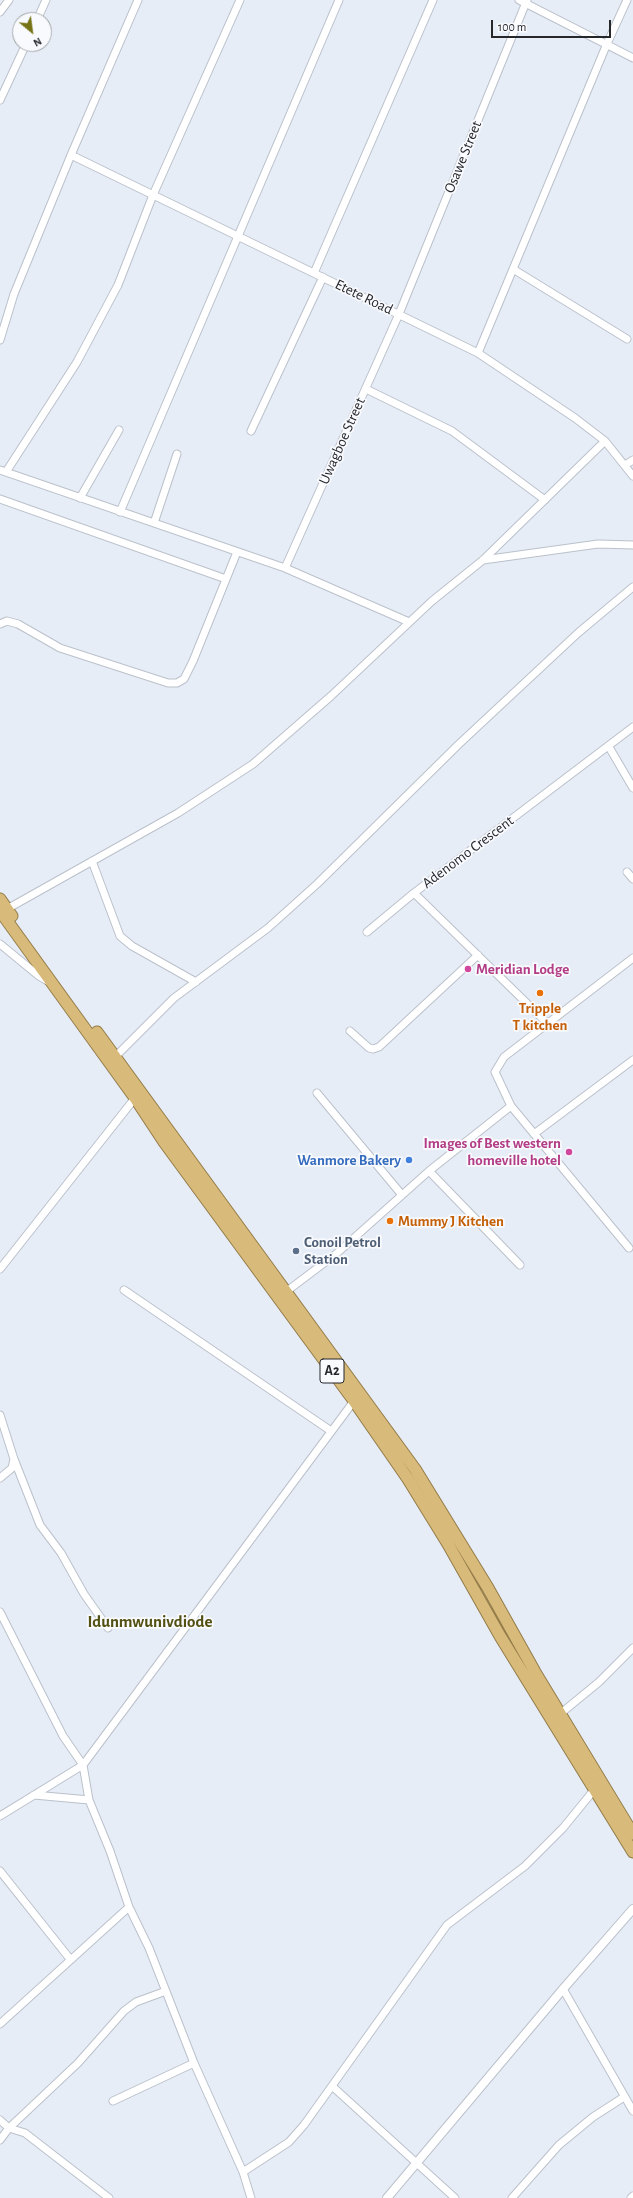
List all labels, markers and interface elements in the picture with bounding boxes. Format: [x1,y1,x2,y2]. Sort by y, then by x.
north arrow [12,12,52,52]
scale bar [493,12,613,38]
text: 100 m [498,21,526,33]
text: N [32,35,44,49]
street label: Osawe Street [440,118,486,196]
street label: Etete Road [332,275,396,319]
street label: Uwagboe Street [315,395,369,487]
street label: Adenomo Crescent [419,812,517,892]
place label: Meridian Lodge [476,960,569,978]
marker: Meridian Lodge [463,964,473,974]
marker: Tripple T kitchen [535,988,545,998]
place label: Tripple T kitchen [513,999,567,1034]
place label: Images of Best western homeville hotel [423,1134,561,1169]
marker: Images of Best western homeville hotel [564,1147,574,1157]
place label: Wanmore Bakery [297,1151,401,1169]
marker: Wanmore Bakery [404,1155,414,1165]
place label: Mummy J Kitchen [398,1212,504,1230]
marker: Mummy J Kitchen [385,1216,395,1226]
place label: Conoil Petrol Station [304,1233,381,1268]
marker: Conoil Petrol Station [291,1246,301,1256]
road number: A2 [320,1359,344,1383]
district label: Idunmwunivdiode [88,1612,212,1632]

